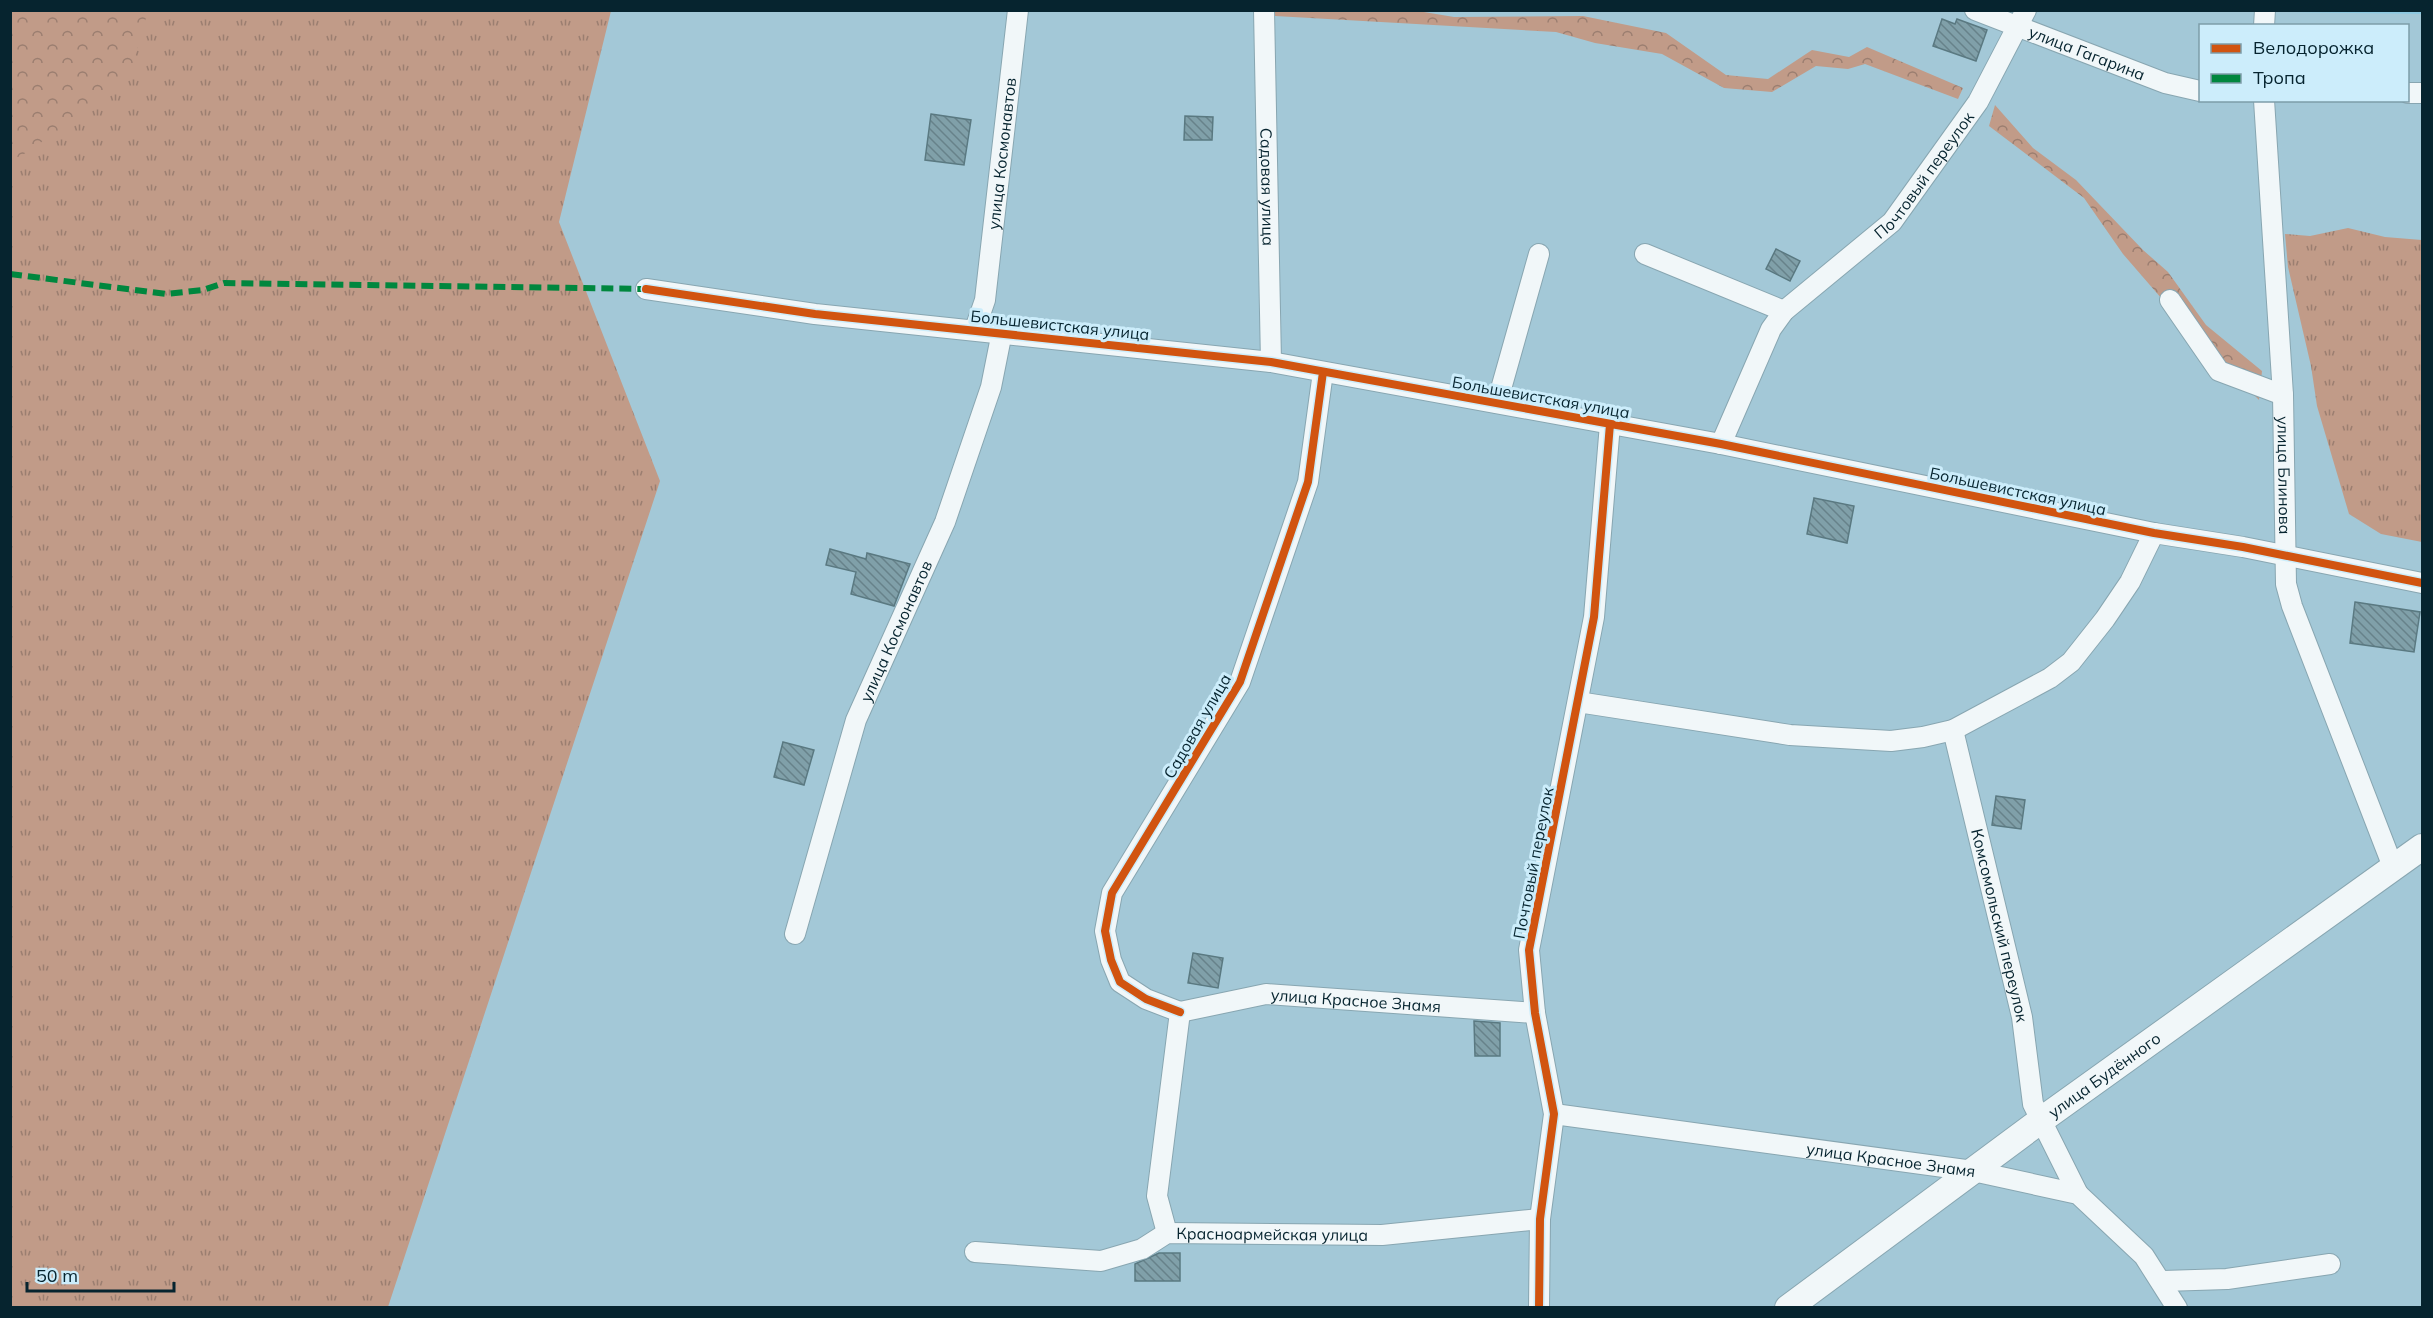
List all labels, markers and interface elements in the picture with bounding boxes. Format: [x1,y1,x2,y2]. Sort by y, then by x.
street label: улица Гагарина [2026,22,2148,84]
legend [2199,24,2409,102]
text: Велодорожка [2253,36,2374,59]
text: Тропа [2253,66,2306,89]
street label: улица Космонавтов [983,77,1020,231]
street label: Почтовый переулок [1870,107,1978,243]
street label: Садовая улица [1256,128,1279,246]
street label: Большевистская улица [969,306,1151,344]
street label: Большевистская улица [1451,372,1631,422]
street label: улица Блинова [2273,416,2295,535]
street label: Большевистская улица [1928,463,2108,519]
street label: улица Космонавтов [856,557,936,705]
street label: Садовая улица [1159,670,1235,782]
street label: Почтовый переулок [1508,785,1558,940]
street label: Комсомольский переулок [1967,827,2033,1024]
street label: улица Красное Знамя [1270,984,1442,1016]
street label: улица Будённого [2044,1028,2164,1122]
street label: улица Красное Знамя [1805,1138,1977,1181]
street label: Красноармейская улица [1176,1223,1368,1245]
scale bar [27,1255,174,1293]
text: 50 m [36,1264,78,1287]

